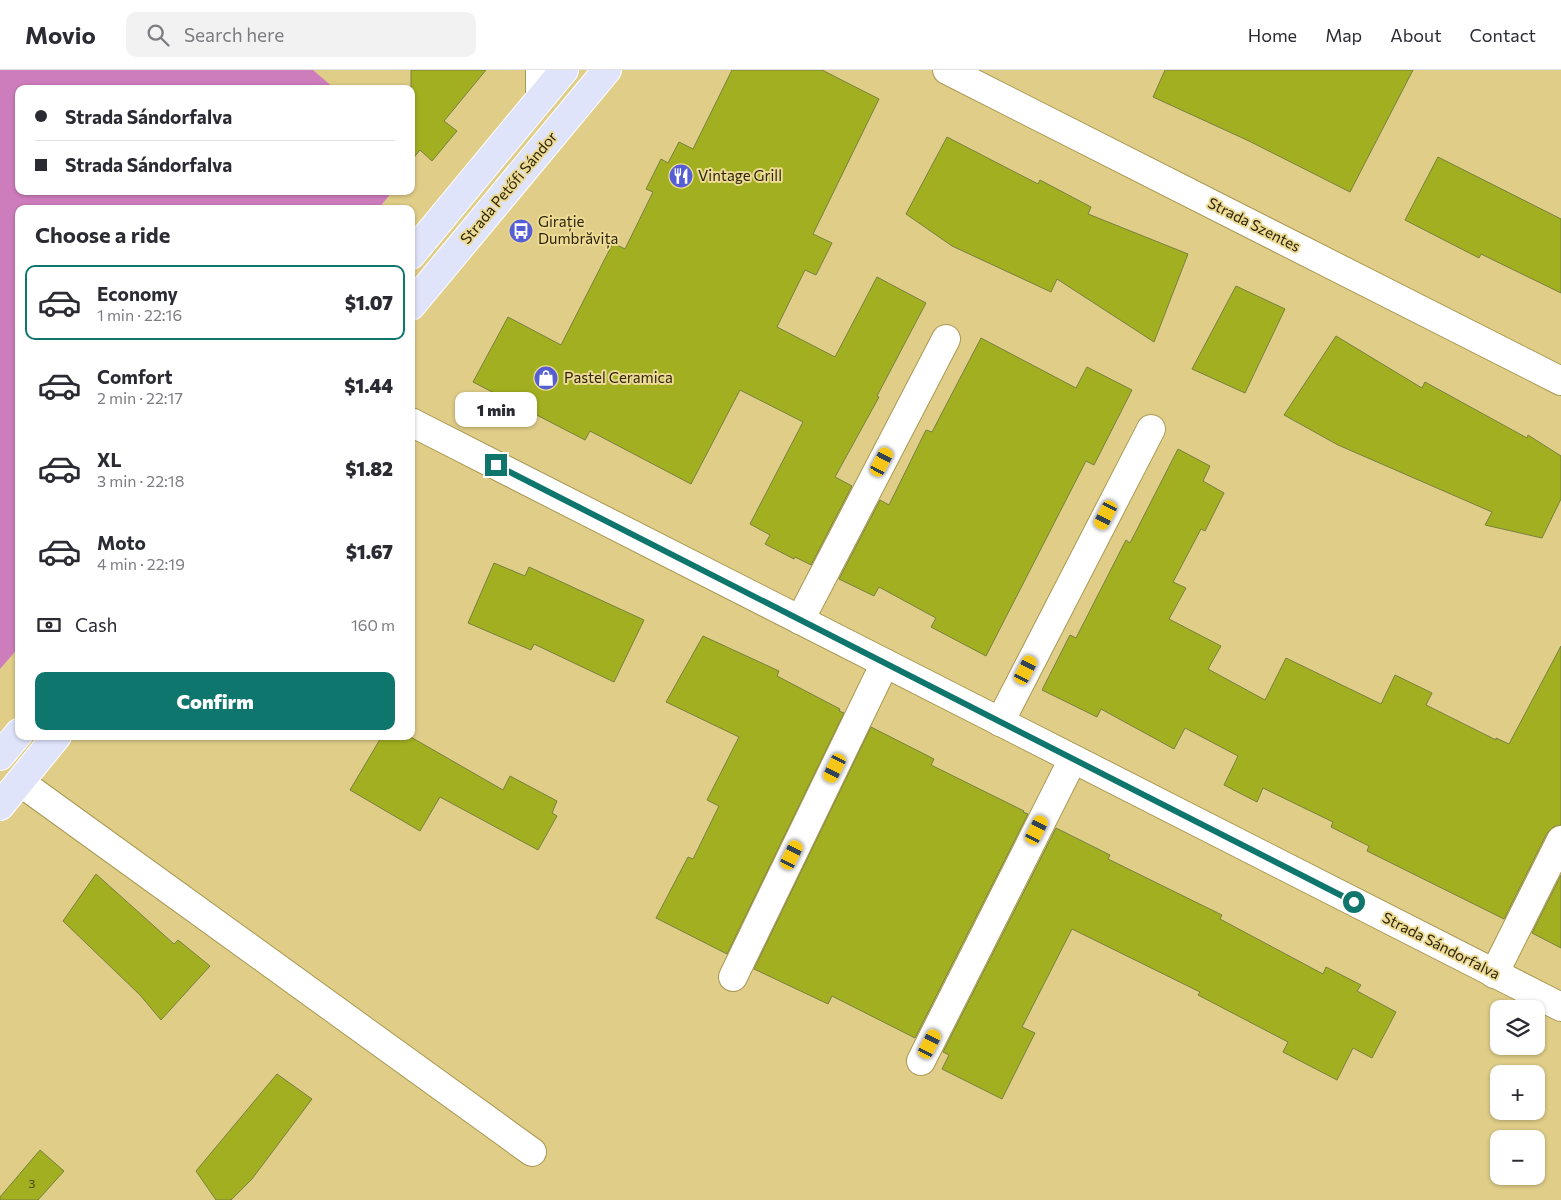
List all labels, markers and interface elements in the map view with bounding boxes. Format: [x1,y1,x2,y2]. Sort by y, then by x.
search box [126,12,476,57]
text: Movio [25,20,96,49]
icon: search [144,21,172,49]
text: Search here [184,23,284,46]
text: Home [1248,24,1297,46]
text: Map [1325,24,1362,46]
text: About [1390,24,1442,46]
text: Contact [1470,24,1536,46]
text: Strada Sándorfalva [65,105,232,128]
street label: Strada Petőfi Sándor [456,128,560,247]
text: Strada Sándorfalva [65,153,232,176]
restaurant icon: Vintage Grill [668,163,694,189]
place label: Vintage Grill [698,166,782,184]
street label: Strada Szentes [1205,193,1304,255]
place label: Girație Dumbrăvița [538,212,618,249]
bus stop icon: Girație Dumbrăvița [508,218,534,244]
text: Choose a ride [35,221,170,248]
icon: car [37,280,82,325]
text: Economy [97,282,178,305]
text: $1.07 [345,291,393,314]
text: 1 min · 22:16 [97,305,182,324]
icon: car [37,363,82,408]
text: Comfort [97,365,173,388]
shop icon: Pastel Ceramica [533,365,559,391]
place label: Pastel Ceramica [564,368,673,386]
text: $1.44 [344,374,393,397]
text: 2 min · 22:17 [97,388,183,407]
callout: 1 min [455,392,537,428]
text: 1 min [477,400,515,419]
car [868,445,895,479]
icon: car [37,446,82,491]
text: XL [97,448,122,471]
route end [485,454,507,476]
text: $1.82 [345,457,393,480]
text: 3 min · 22:18 [97,471,184,490]
car [1092,498,1119,532]
icon: car [37,529,82,574]
text: Moto [97,531,146,554]
text: $1.67 [346,540,393,563]
text: 4 min · 22:19 [97,554,185,573]
icon: cash [35,611,63,639]
text: Cash [75,613,117,636]
text: 160 m [351,615,395,634]
car [1012,653,1039,687]
button: Confirm [35,672,395,730]
car [821,751,848,785]
car [1023,813,1050,847]
car [778,838,805,872]
route start [1343,891,1365,913]
street label: Strada Sándorfalva [1380,908,1503,983]
map controls [1490,1000,1545,1185]
button: layers [1490,1000,1545,1055]
car [916,1027,943,1061]
button: + [1490,1065,1545,1120]
button: − [1490,1130,1545,1185]
house number: 3 [29,1176,36,1190]

